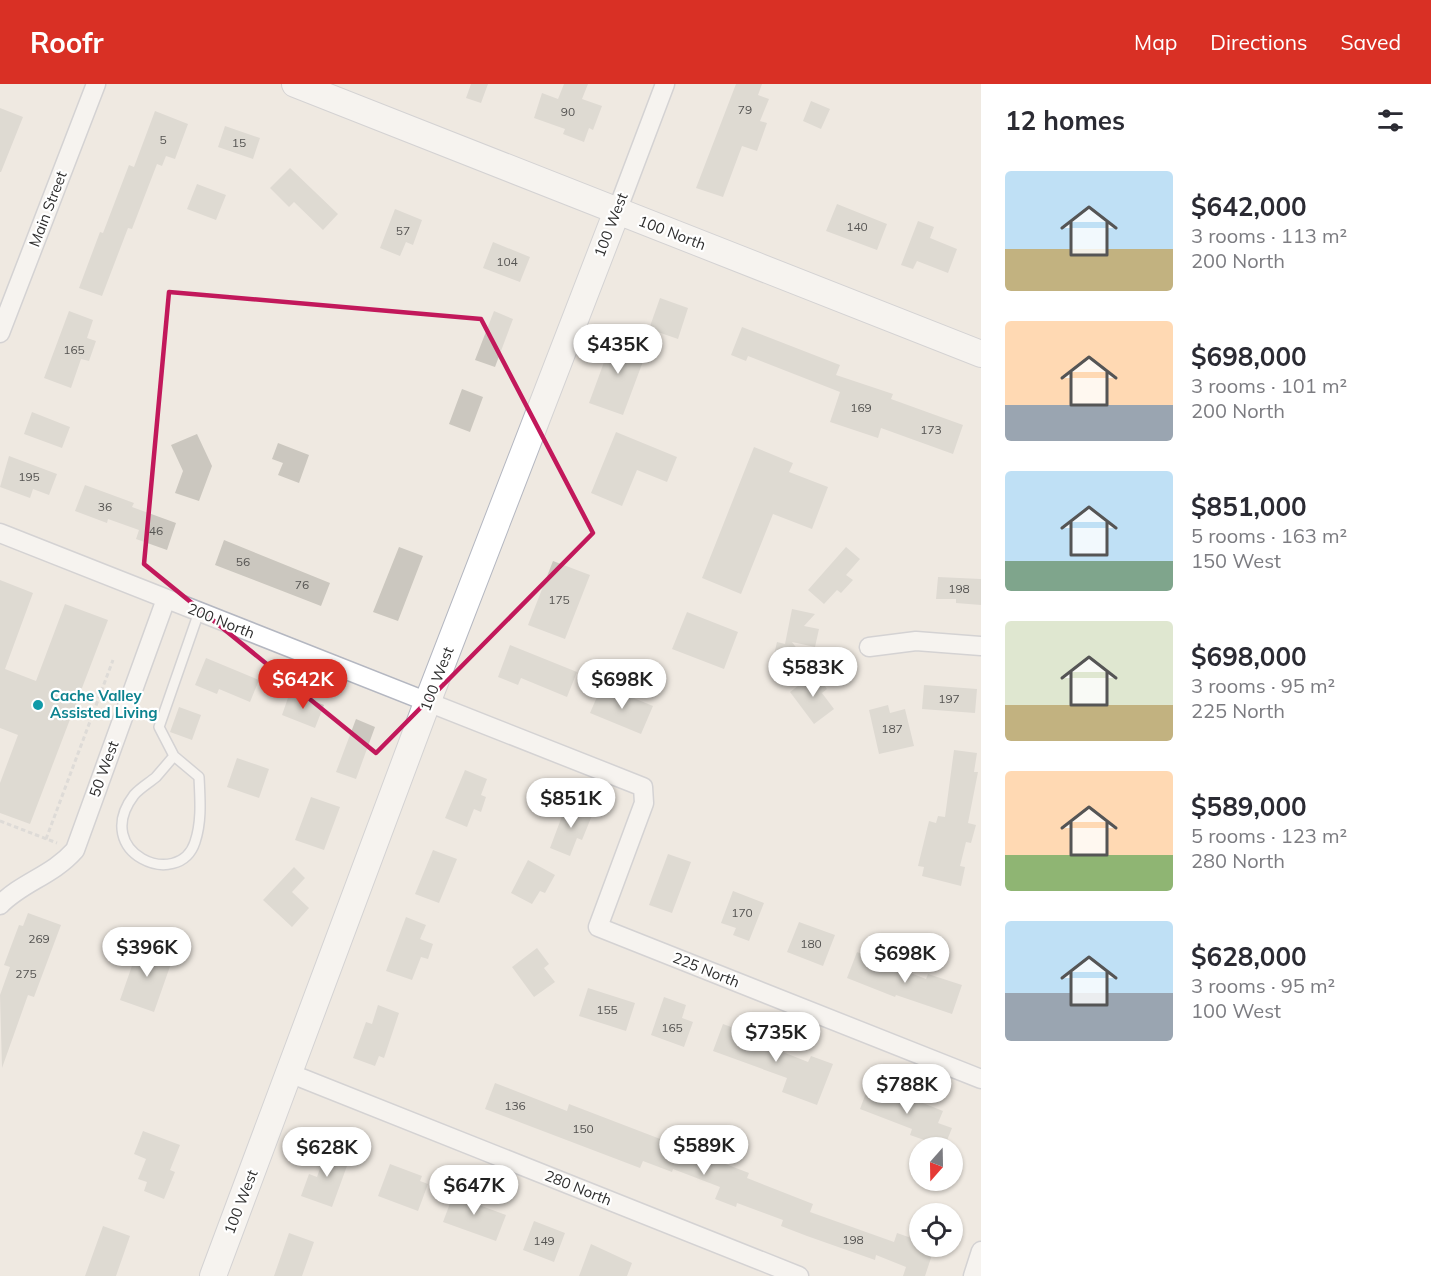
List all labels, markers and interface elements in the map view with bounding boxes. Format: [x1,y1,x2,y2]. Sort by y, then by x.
text: Roofr [30,25,104,60]
text: Map [1134,29,1177,55]
text: Directions [1210,29,1307,55]
text: Saved [1340,29,1401,55]
house number: 79 [738,102,752,117]
house number: 90 [561,104,575,119]
text: 12 homes [1005,104,1125,137]
icon: filters [1374,104,1407,137]
house number: 5 [159,132,167,147]
house number: 15 [232,135,246,150]
street label: Main Street [24,168,71,249]
street label: 100 West [590,190,631,260]
text: $642,000 [1191,190,1307,223]
icon: home [1053,195,1125,267]
street label: 100 North [636,211,709,254]
house number: 140 [846,219,868,234]
house number: 57 [396,223,410,238]
text: 3 rooms · 113 m² [1191,223,1347,248]
text: 200 North [1191,248,1285,273]
house number: 104 [496,254,518,269]
pin: $435K [576,324,660,375]
text: $435K [587,331,649,356]
text: $698,000 [1191,340,1307,373]
house number: 165 [63,342,85,357]
icon: home [1053,345,1125,417]
text: 3 rooms · 101 m² [1191,373,1347,398]
text: 200 North [1191,398,1285,423]
house number: 169 [850,400,872,415]
house number: 173 [920,422,942,437]
house number: 195 [18,469,40,484]
text: $851,000 [1191,490,1307,523]
icon: home [1053,495,1125,567]
house number: 36 [98,499,112,514]
house number: 46 [149,523,163,538]
text: 5 rooms · 163 m² [1191,523,1347,548]
text: 150 West [1191,548,1281,573]
house number: 56 [236,554,250,569]
house number: 76 [295,577,309,592]
house number: 198 [948,581,970,596]
house number: 175 [548,592,570,607]
street label: 200 North [185,599,257,643]
text: $698,000 [1191,640,1307,673]
street label: 100 West [416,644,457,714]
icon: home [1053,645,1125,717]
pin: $583K [771,647,855,698]
text: $583K [782,654,844,679]
pin: $642K [261,659,345,710]
pin: $698K [580,659,664,710]
text: $642K [272,666,334,691]
text: $698K [591,666,653,691]
text: 3 rooms · 95 m² [1191,673,1335,698]
place label: Cache Valley Assisted Living [50,686,158,722]
house number: 197 [938,691,960,706]
marker: Cache Valley Assisted Living [31,698,45,712]
text: 225 North [1191,698,1285,723]
house number: 187 [881,721,903,736]
street label: 50 West [85,738,122,800]
pin: $851K [529,778,613,829]
text: $851K [540,785,602,810]
text: $589,000 [1191,790,1307,823]
icon: home [1053,795,1125,867]
text: 5 rooms · 123 m² [1191,823,1347,848]
text: 280 North [1191,848,1285,873]
house number: 170 [731,905,753,920]
pin: $396K [105,927,189,978]
house number: 269 [28,931,50,946]
pin: $698K [863,933,947,984]
text: $396K [116,934,178,959]
house number: 180 [800,936,822,951]
text: $698K [874,940,936,965]
text: $628,000 [1191,940,1307,973]
icon: home [1053,945,1125,1017]
street label: 225 North [670,948,742,992]
house number: 275 [15,966,37,981]
text: 3 rooms · 95 m² [1191,973,1335,998]
text: 100 West [1191,998,1281,1023]
house number: 155 [596,1002,618,1017]
pin: $735K [734,1012,818,1063]
text: $735K [745,1019,807,1044]
house number: 165 [661,1020,683,1035]
pin: $788K [865,1064,949,1115]
text: $788K [876,1071,938,1096]
house number: 136 [504,1098,526,1113]
house number: 150 [572,1121,594,1136]
pin: $589K [662,1125,746,1176]
pin: $628K [285,1127,369,1178]
text: $589K [673,1132,735,1157]
text: $628K [296,1134,358,1159]
north arrow [909,1137,963,1191]
map controls [909,1137,963,1257]
pin: $647K [432,1165,516,1216]
street label: 280 North [542,1166,614,1210]
street label: 100 West [220,1167,261,1237]
text: $647K [443,1172,505,1197]
button: locate [909,1203,963,1257]
house number: 198 [842,1232,864,1247]
house number: 149 [533,1233,555,1248]

